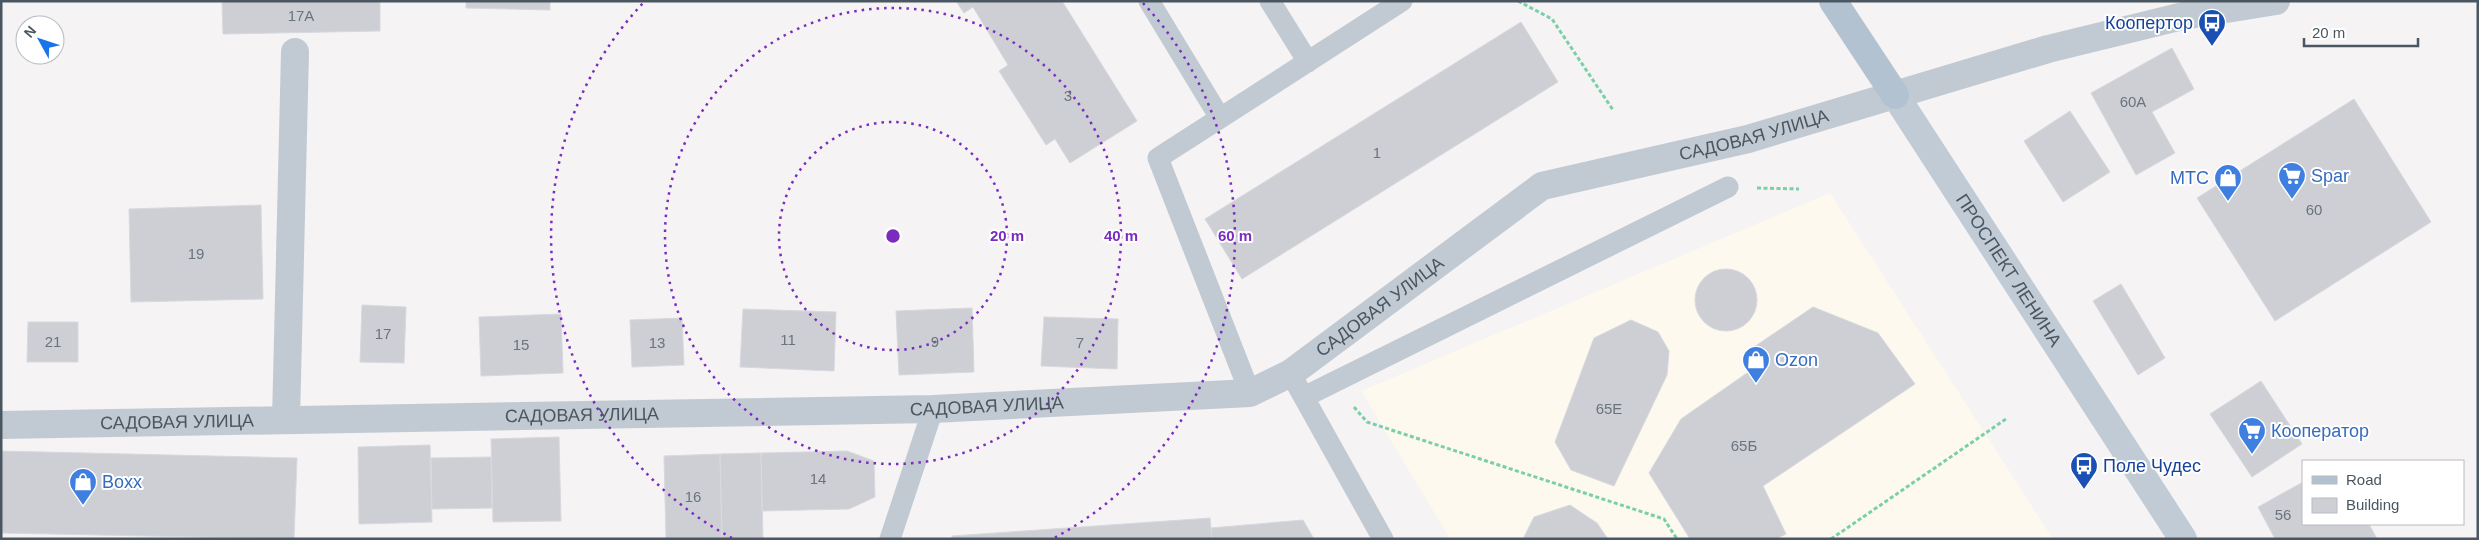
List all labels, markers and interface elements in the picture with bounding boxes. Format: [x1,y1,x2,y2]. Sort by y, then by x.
house number: 17А [288,7,314,24]
bus stop icon: Коопертор [2197,8,2227,47]
place label: Коопертор [2105,13,2193,33]
north arrow [15,15,65,65]
scale bar [2304,15,2418,47]
text: N [21,23,39,41]
text: 20 m [2312,24,2345,41]
house number: 3 [1064,87,1072,104]
house number: 60А [2120,93,2146,110]
street label: САДОВАЯ УЛИЦА [1677,105,1831,164]
house number: 1 [1373,144,1381,161]
supermarket icon: Spar [2277,161,2307,200]
shop icon: МТС [2213,163,2243,202]
place label: Spar [2311,166,2349,186]
place label: МТС [2170,168,2209,188]
street label: ПРОСПЕКТ ЛЕНИНА [1952,190,2066,350]
house number: 60 [2306,201,2322,218]
centre of rings [884,227,902,245]
text: 20 m [990,227,1024,244]
text: 40 m [1104,227,1138,244]
text: 60 m [1218,227,1252,244]
house number: 19 [188,245,204,262]
street label: САДОВАЯ УЛИЦА [1312,253,1448,361]
house number: 17 [375,325,391,342]
house number: 11 [780,331,796,348]
house number: 21 [45,333,61,350]
house number: 9 [931,333,939,350]
house number: 13 [649,334,665,351]
house number: 7 [1076,334,1084,351]
house number: 15 [513,336,529,353]
shop icon: Ozon [1741,345,1771,384]
place label: Ozon [1775,350,1818,370]
street label: САДОВАЯ УЛИЦА [910,392,1064,419]
house number: 65Е [1596,400,1622,417]
street label: САДОВАЯ УЛИЦА [505,404,659,426]
street label: САДОВАЯ УЛИЦА [100,411,254,433]
supermarket icon: Кооператор [2237,416,2267,455]
place label: Кооператор [2271,421,2369,441]
house number: 65Б [1731,437,1757,454]
bus stop icon: Поле Чудес [2069,451,2099,490]
place label: Поле Чудес [2103,456,2201,476]
legend [2302,460,2464,525]
shop icon: Boxx [68,467,98,506]
house number: 14 [810,470,826,487]
text: Road [2346,471,2382,488]
place label: Boxx [102,472,142,492]
house number: 16 [685,488,701,505]
text: Building [2346,496,2399,513]
house number: 56 [2275,506,2291,523]

